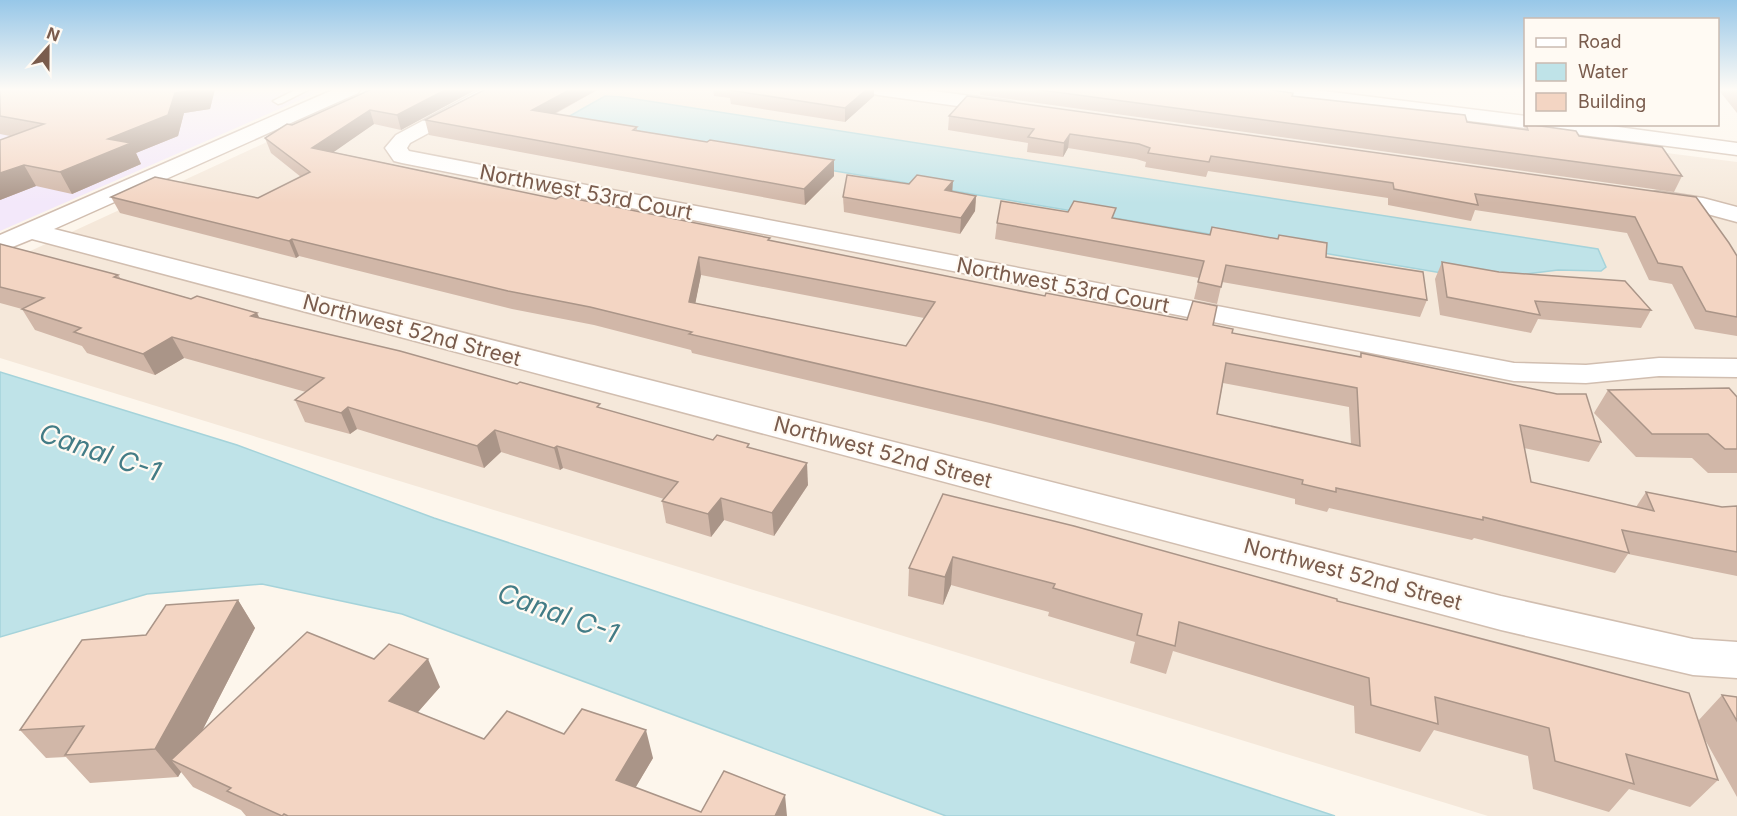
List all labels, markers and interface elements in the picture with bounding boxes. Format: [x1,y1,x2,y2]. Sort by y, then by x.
north arrow [18,18,78,78]
legend [1524,18,1719,126]
text: N [44,22,63,46]
text: Road [1578,31,1621,52]
text: Water [1578,61,1628,82]
text: Building [1578,91,1646,112]
street label: Northwest 53rd Court [477,159,695,225]
street label: Northwest 53rd Court [954,252,1172,318]
street label: Northwest 52nd Street [300,289,524,371]
street label: Northwest 52nd Street [771,411,995,493]
water label: Canal C-1 [35,416,165,488]
street label: Northwest 52nd Street [1241,533,1465,615]
water label: Canal C-1 [493,576,623,650]

